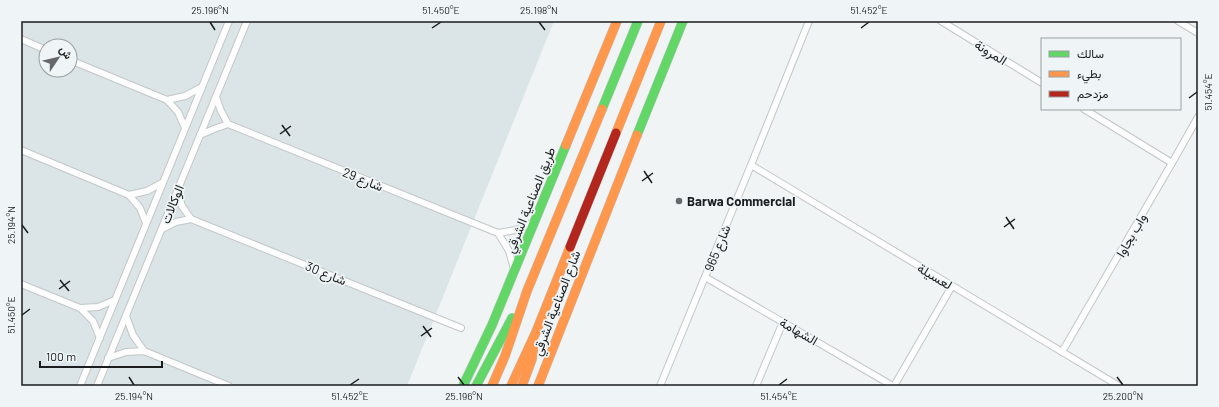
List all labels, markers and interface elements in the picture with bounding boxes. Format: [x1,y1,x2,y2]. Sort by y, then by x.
text: 25.196°N [191,4,229,16]
text: 51.450°E [422,4,460,16]
text: 25.198°N [520,4,558,16]
text: 51.452°E [850,4,888,16]
street label: المرونة [971,36,1010,69]
north arrow [38,38,78,78]
legend [1041,38,1181,110]
text: ش [57,43,76,62]
text: سالك [1077,46,1104,60]
text: بطيء [1077,66,1101,84]
text: 51.454°E [1202,73,1214,111]
text: مزدحم [1077,86,1108,102]
street label: طريق الصناعية الشرقي [501,145,561,256]
street label: شارع 29 [340,164,386,196]
street label: الوكالات [157,182,188,226]
place label: Barwa Commercial [687,193,795,209]
marker: Barwa Commercial [674,196,684,206]
text: 25.194°N [5,206,17,244]
street label: واب بجاوا [1112,210,1151,260]
street label: شارع 965 [700,222,735,274]
street label: شارع الصناعية الشرقي [529,248,586,359]
street label: شارع 30 [302,258,349,290]
street label: لعسيلة [915,259,955,293]
text: 51.450°E [5,296,17,334]
street label: الشهامة [777,314,821,349]
scale bar [40,343,162,369]
text: 100 m [46,349,76,363]
text: 25.194°N [115,390,153,402]
text: 51.452°E [331,390,369,402]
text: 25.196°N [445,390,483,402]
text: 51.454°E [760,390,798,402]
text: 25.200°N [1103,390,1143,402]

